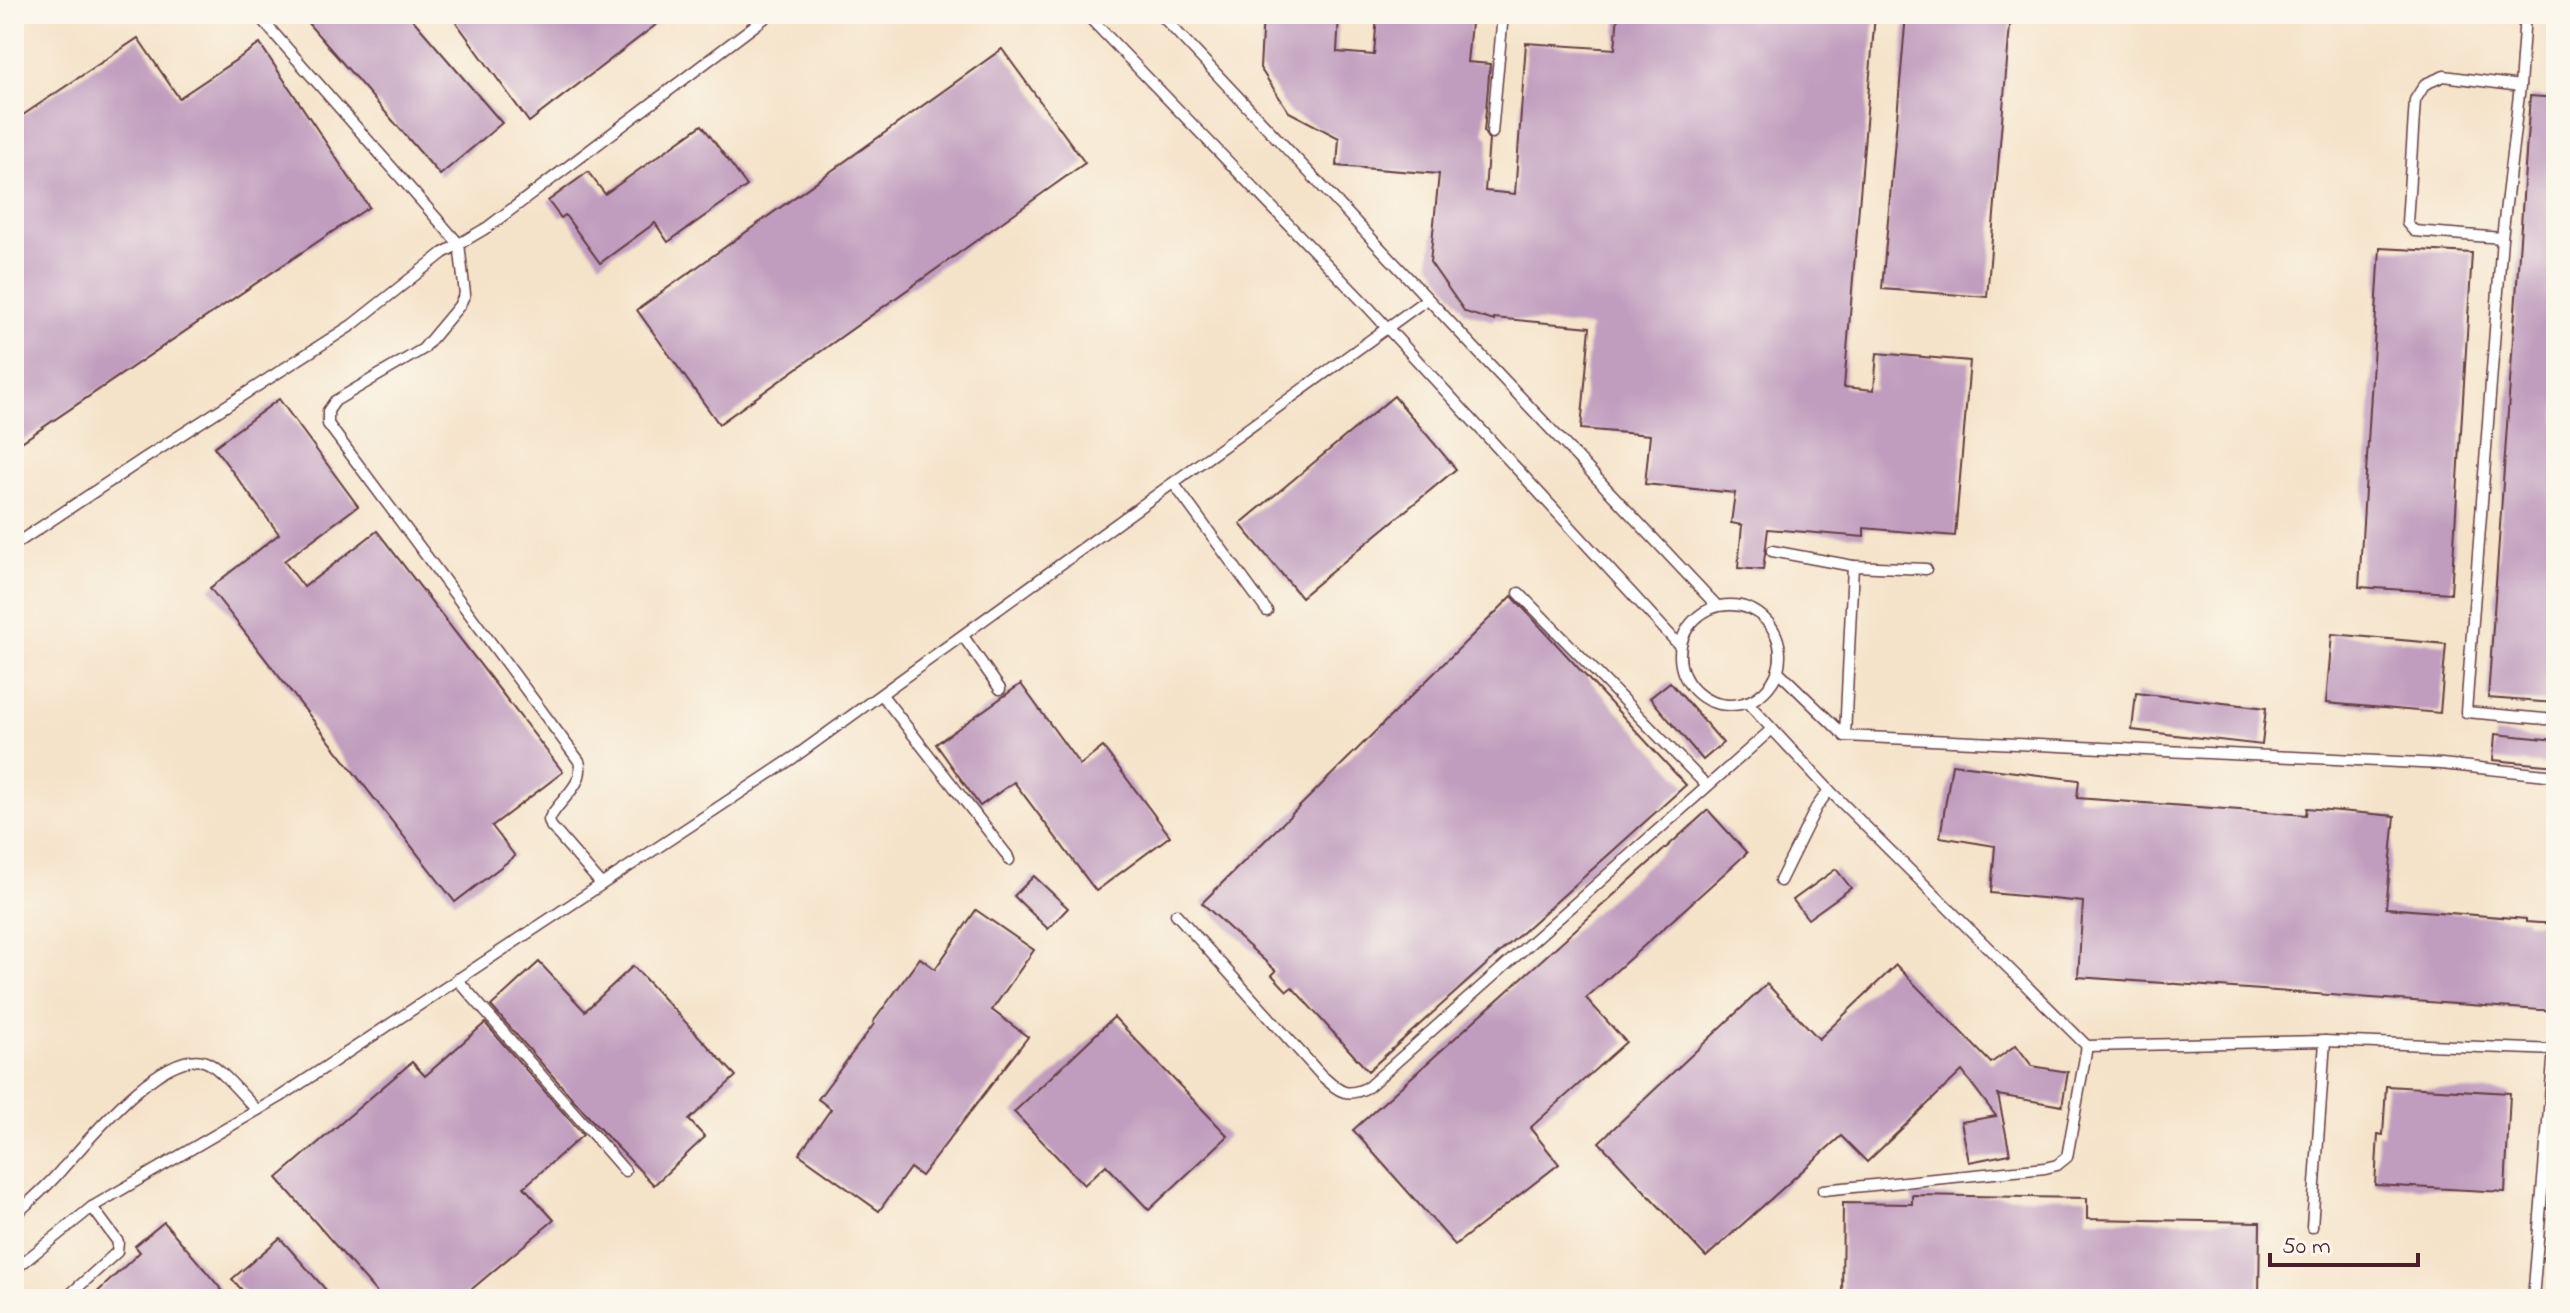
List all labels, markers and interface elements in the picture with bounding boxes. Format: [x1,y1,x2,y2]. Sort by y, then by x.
scale bar [2270,1217,2418,1267]
text: 50 m [2282,1230,2331,1265]

